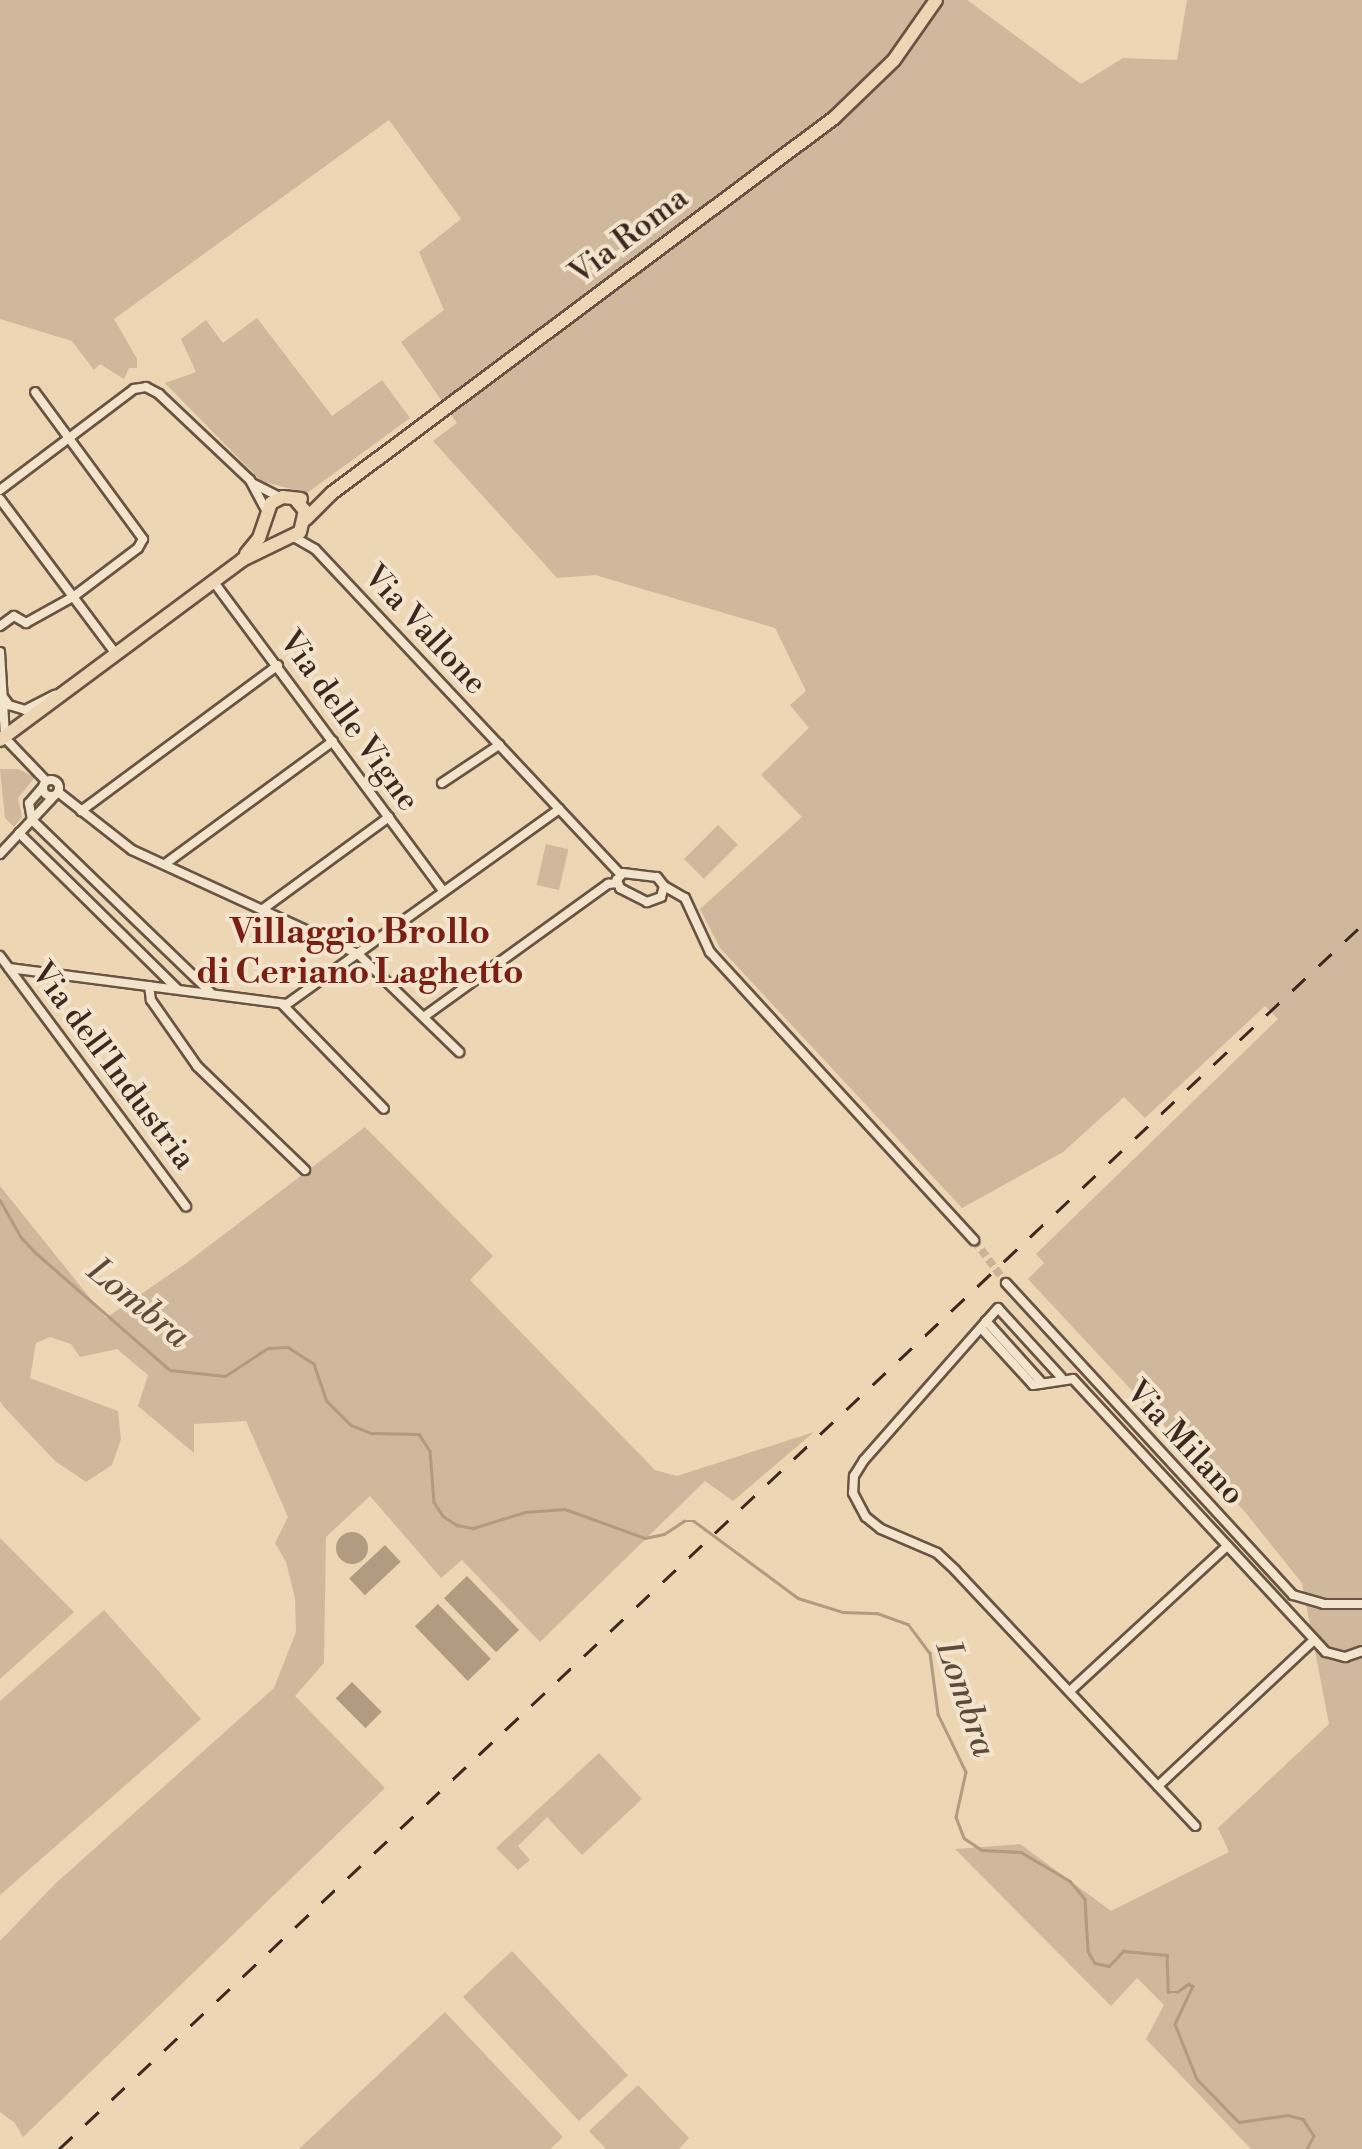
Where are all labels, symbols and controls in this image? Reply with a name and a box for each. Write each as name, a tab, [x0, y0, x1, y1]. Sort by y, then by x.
street label: Via Roma	[562, 179, 696, 293]
street label: Via Vallone	[355, 557, 495, 703]
street label: Via delle Vigne	[271, 623, 427, 819]
district label: Villaggio Brollo di Ceriano Laghetto	[196, 912, 524, 994]
street label: Via dell'Industria	[23, 955, 203, 1177]
water label: Lombra	[79, 1250, 197, 1358]
street label: Via Milano	[1118, 1373, 1252, 1513]
water label: Lombra	[926, 1636, 1004, 1762]

